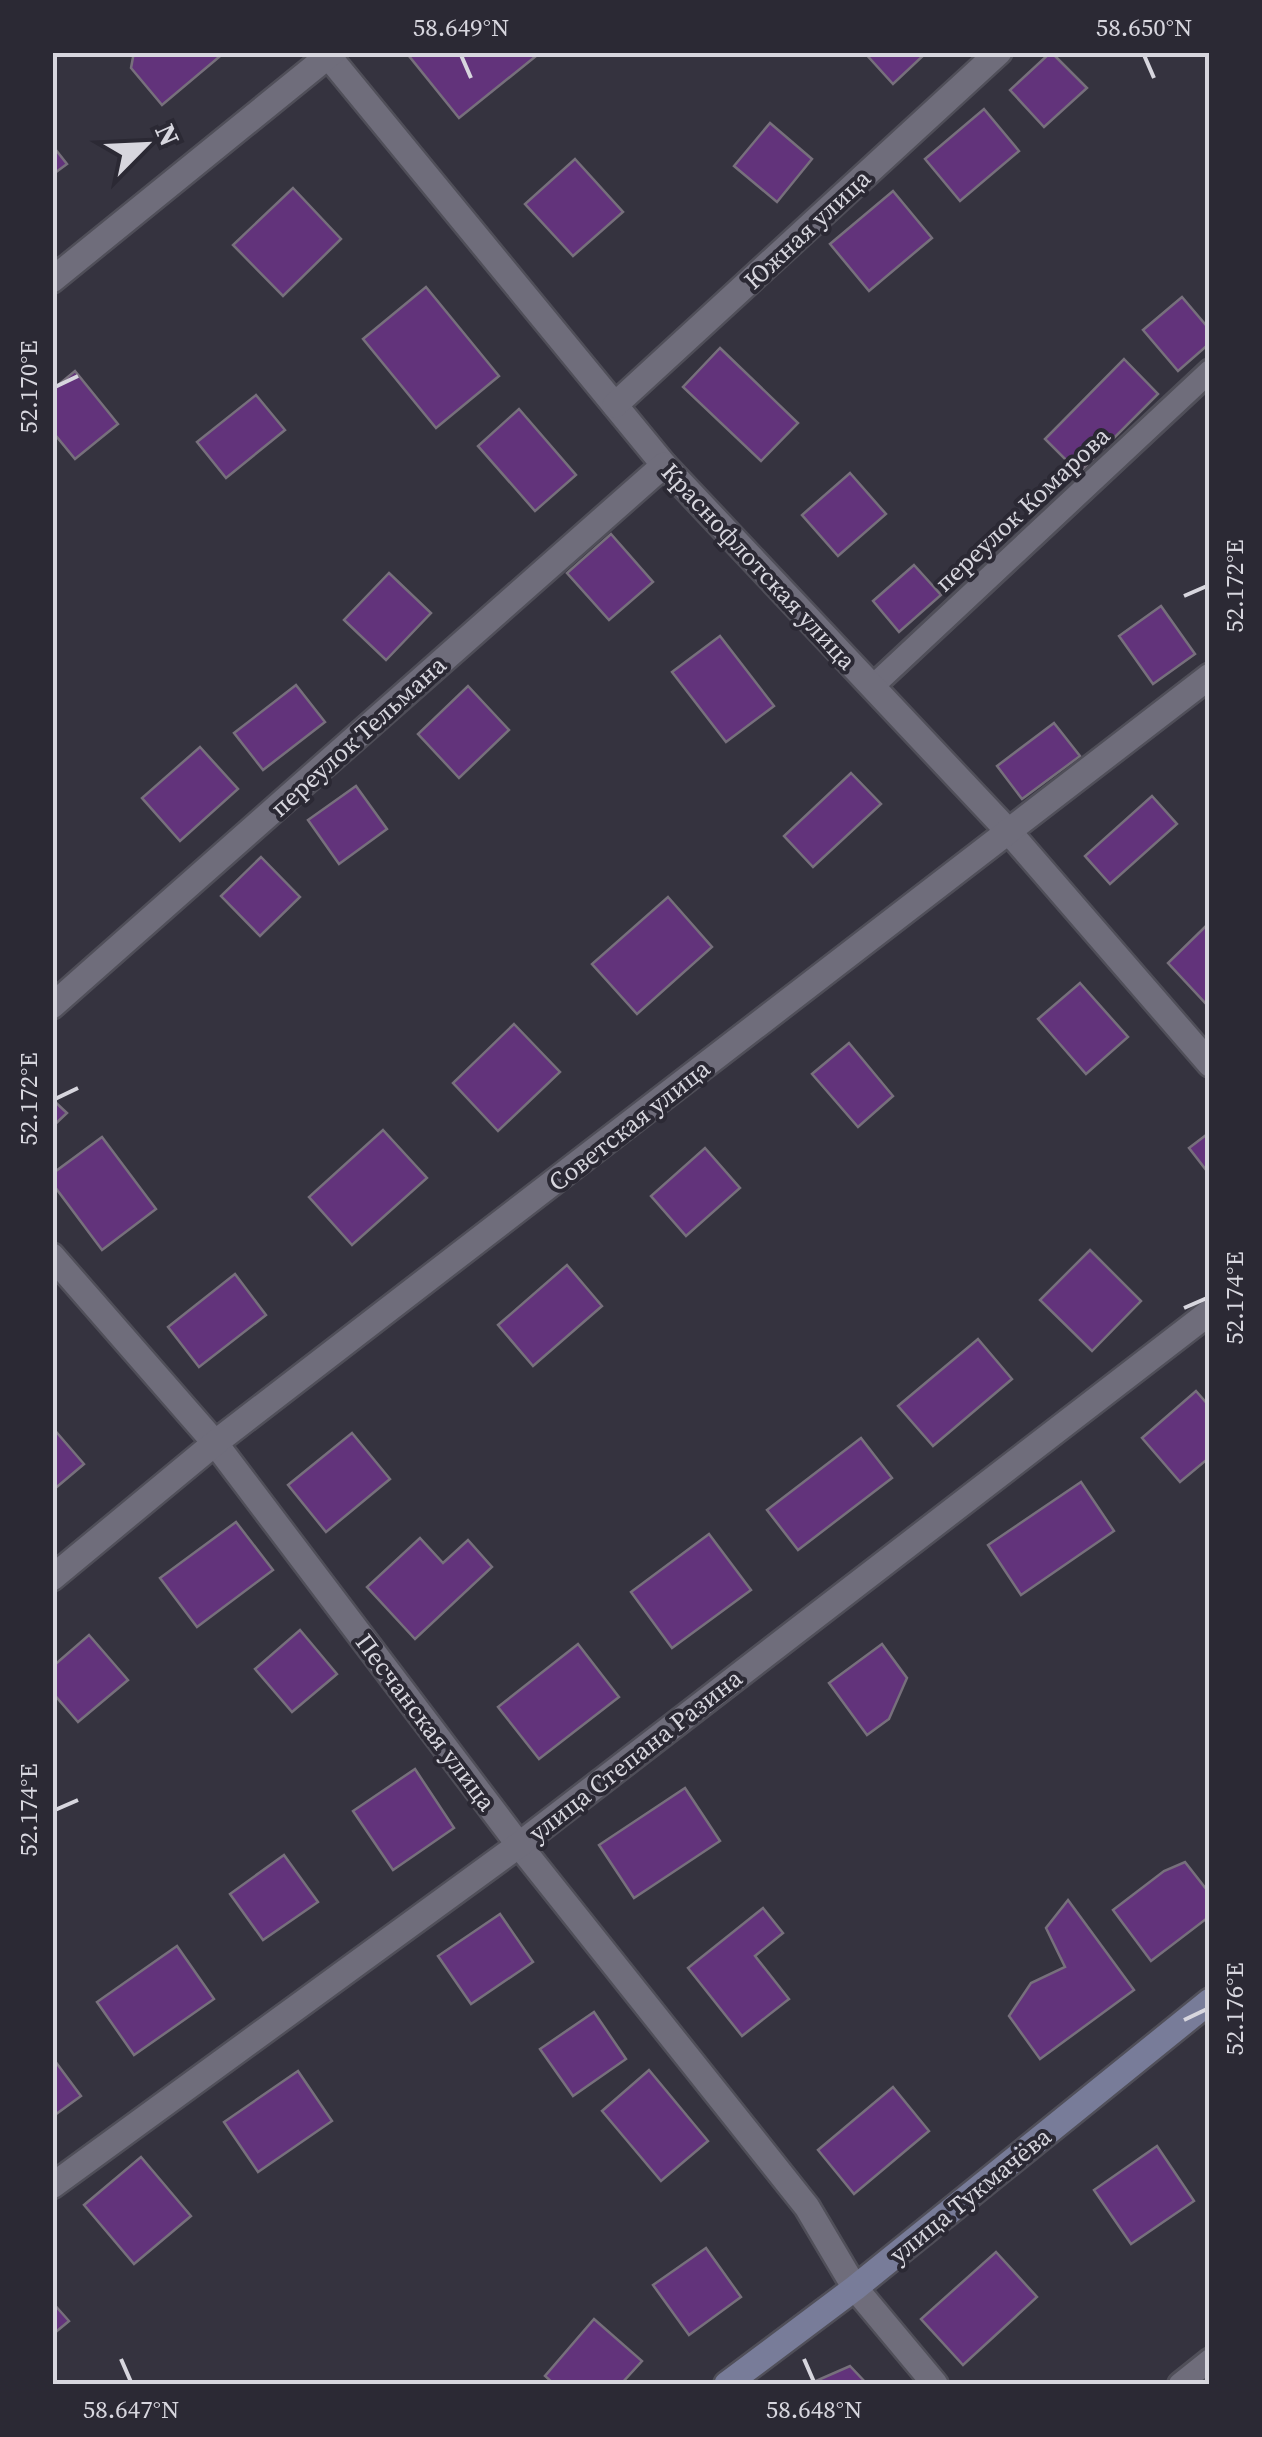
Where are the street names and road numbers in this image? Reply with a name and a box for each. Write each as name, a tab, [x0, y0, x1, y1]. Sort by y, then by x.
street label: Южная улица	[736, 161, 878, 297]
street label: переулок Комарова	[927, 419, 1117, 599]
street label: Краснофлотская улица	[654, 455, 864, 677]
street label: переулок Тельмана	[263, 648, 454, 824]
street label: Советская улица	[541, 1051, 717, 1199]
street label: Песчанская улица	[348, 1626, 504, 1818]
street label: улица Степана Разина	[521, 1661, 749, 1849]
street label: улица Тукмачёва	[882, 2119, 1058, 2271]

